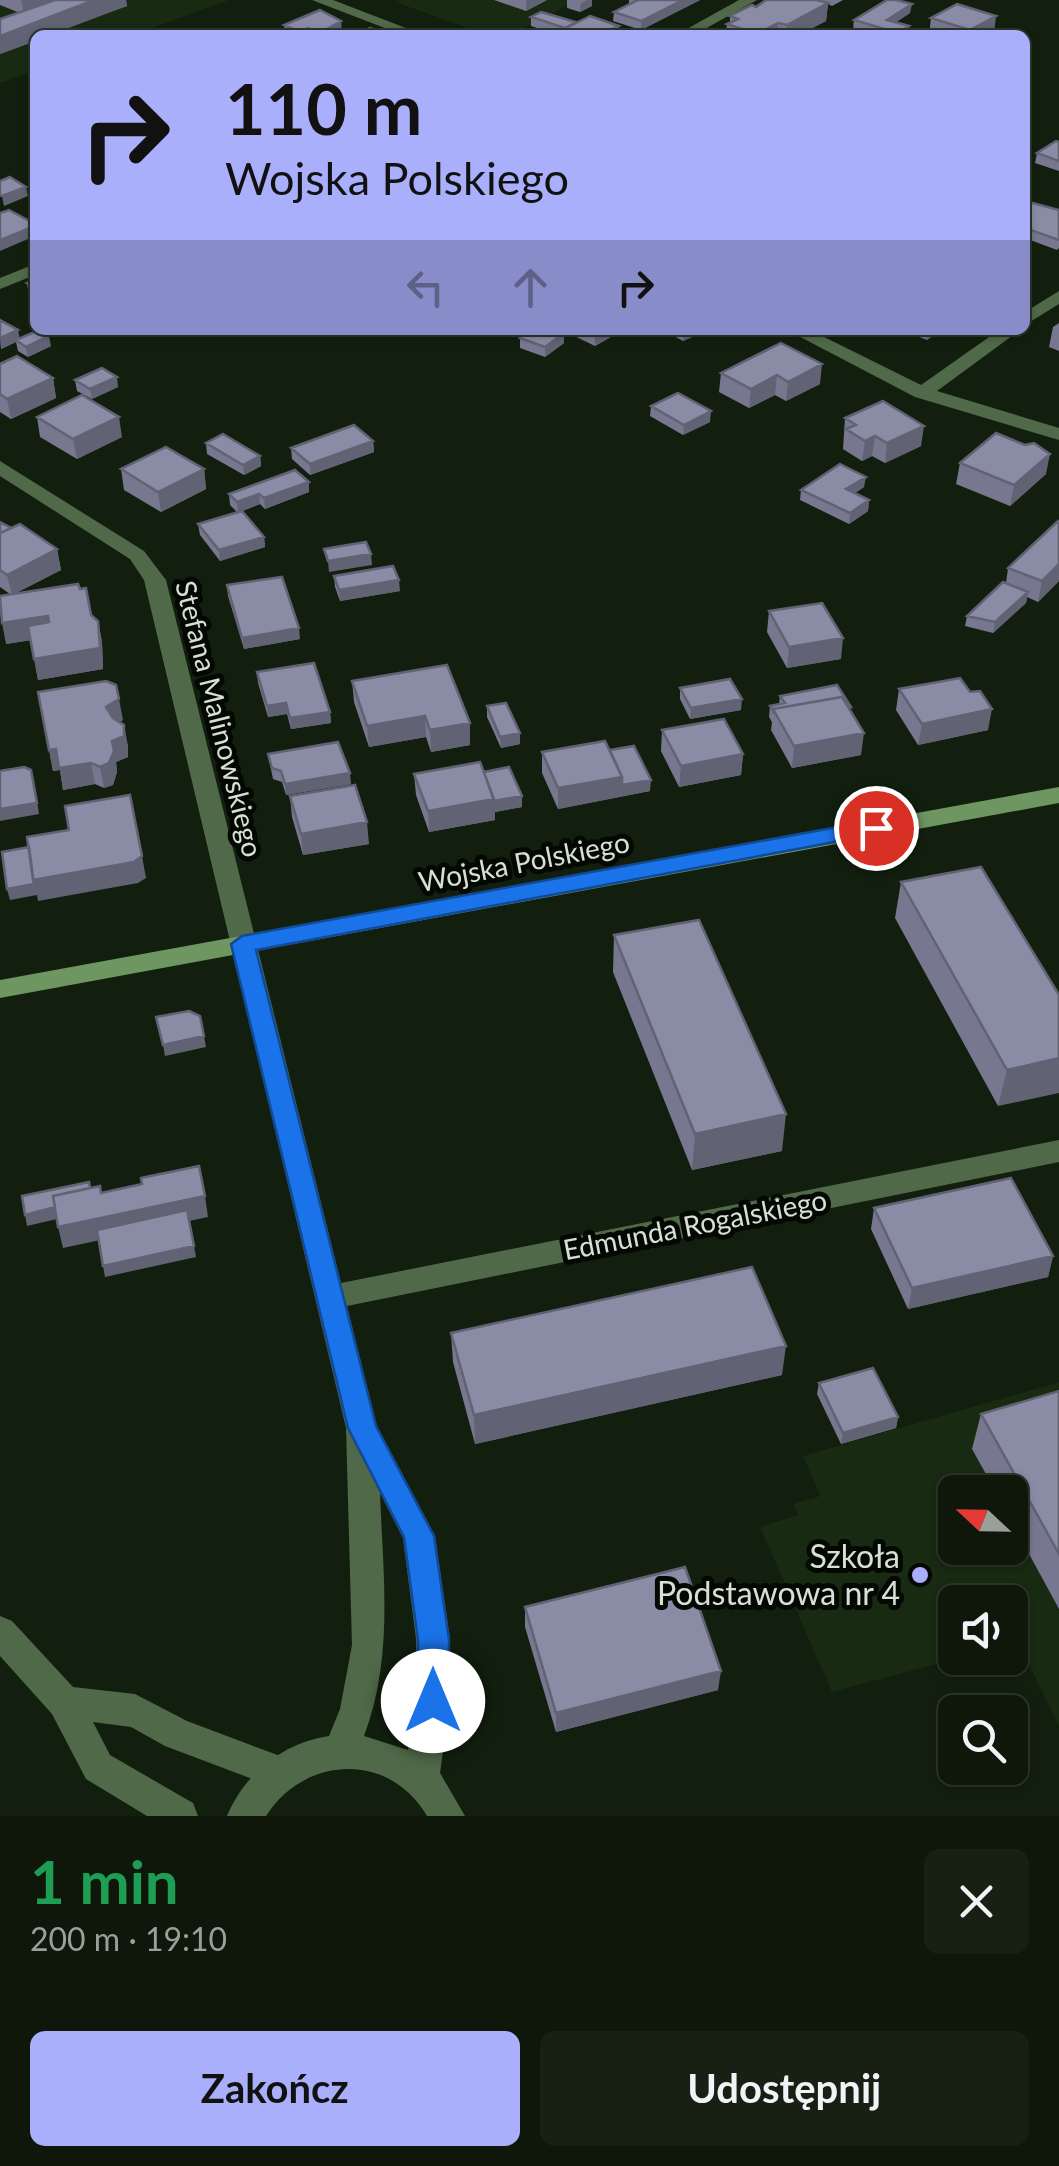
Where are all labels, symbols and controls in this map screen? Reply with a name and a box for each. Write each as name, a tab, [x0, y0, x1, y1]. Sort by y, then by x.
text: 110 m	[225, 66, 422, 150]
icon: right	[60, 70, 190, 200]
text: Wojska Polskiego	[225, 151, 569, 205]
icon: left	[398, 260, 453, 315]
icon: ahead	[503, 260, 558, 315]
icon: right	[608, 260, 663, 315]
street label: Stefana Malinowskiego	[169, 577, 271, 860]
pin	[834, 786, 919, 871]
icon: arrive	[849, 801, 904, 856]
street label: Wojska Polskiego	[416, 824, 632, 898]
street label: Edmunda Rogalskiego	[560, 1182, 830, 1266]
north arrow	[938, 1475, 1028, 1565]
map controls	[938, 1475, 1028, 1785]
place label: Szkoła Podstawowa nr 4	[657, 1536, 900, 1612]
marker: Szkoła Podstawowa nr 4	[909, 1564, 931, 1586]
button: sound	[938, 1585, 1028, 1675]
position arrow	[381, 1649, 485, 1753]
button: search	[938, 1695, 1028, 1785]
text: 1 min	[30, 1845, 179, 1917]
button: close	[924, 1849, 1029, 1954]
text: 200 m · 19:10	[30, 1919, 227, 1958]
button: Zakończ	[30, 2031, 520, 2146]
button: Udostępnij	[540, 2031, 1029, 2146]

